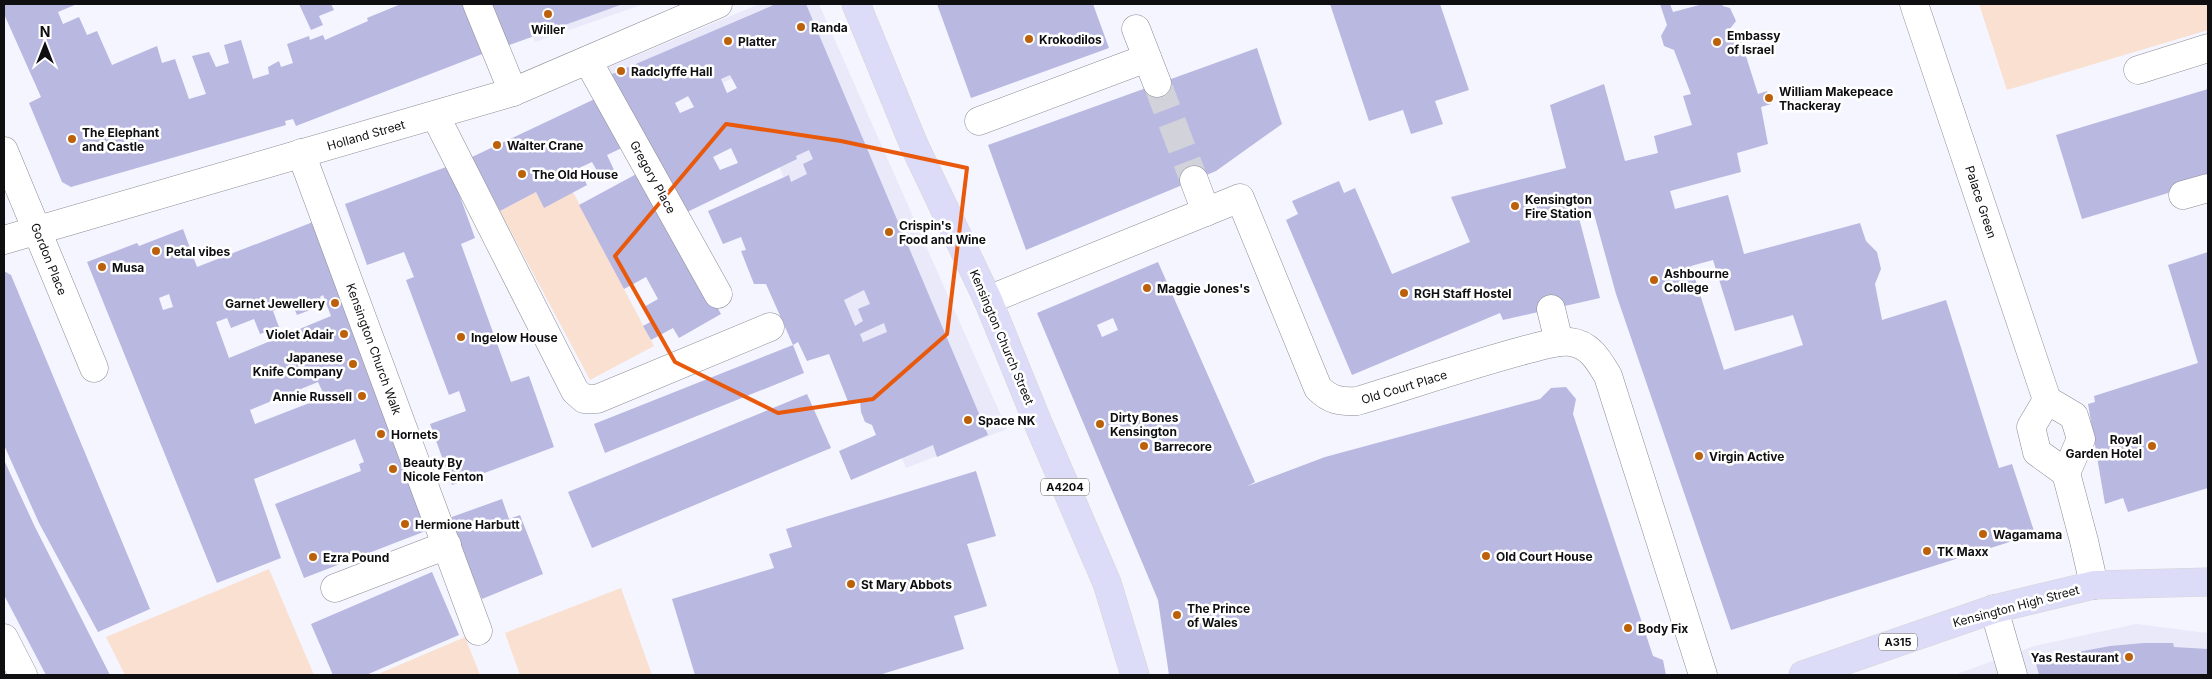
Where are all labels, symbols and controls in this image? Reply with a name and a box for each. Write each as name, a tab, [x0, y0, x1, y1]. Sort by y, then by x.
marker: Willer	[542, 8, 554, 20]
north arrow	[20, 20, 70, 70]
place label: Randa	[811, 20, 848, 35]
marker: Randa	[795, 21, 807, 33]
place label: Willer	[531, 22, 565, 37]
text: N	[40, 23, 50, 40]
place label: Embassy of Israel	[1727, 28, 1781, 57]
place label: Krokodilos	[1039, 32, 1102, 47]
marker: Krokodilos	[1023, 33, 1035, 45]
place label: Platter	[738, 34, 776, 49]
marker: Platter	[722, 35, 734, 47]
marker: Embassy of Israel	[1711, 36, 1723, 48]
place label: Radclyffe Hall	[631, 64, 712, 79]
marker: Radclyffe Hall	[615, 65, 627, 77]
place label: William Makepeace Thackeray	[1779, 84, 1893, 113]
marker: William Makepeace Thackeray	[1763, 92, 1775, 104]
street label: Holland Street	[325, 117, 407, 153]
place label: The Elephant and Castle	[82, 125, 160, 154]
marker: The Elephant and Castle	[66, 133, 78, 145]
place label: Walter Crane	[507, 138, 584, 153]
street label: Gregory Place	[627, 138, 679, 216]
marker: Walter Crane	[491, 139, 503, 151]
street label: Palace Green	[1962, 164, 2000, 240]
place label: The Old House	[532, 167, 618, 182]
marker: The Old House	[516, 168, 528, 180]
place label: Kensington Fire Station	[1525, 192, 1592, 221]
marker: Kensington Fire Station	[1509, 200, 1521, 212]
place label: Crispin's Food and Wine	[899, 218, 986, 247]
street label: Gordon Place	[28, 221, 70, 297]
marker: Crispin's Food and Wine	[883, 226, 895, 238]
place label: Petal vibes	[166, 244, 230, 259]
marker: Petal vibes	[150, 245, 162, 257]
place label: Musa	[112, 260, 144, 275]
marker: Musa	[96, 261, 108, 273]
place label: Ashbourne College	[1664, 266, 1729, 295]
street label: Kensington Church Street	[967, 267, 1037, 407]
marker: Ashbourne College	[1648, 274, 1660, 286]
street label: Kensington Church Walk	[343, 281, 405, 417]
place label: Maggie Jones's	[1157, 281, 1250, 296]
marker: Maggie Jones's	[1141, 282, 1153, 294]
place label: RGH Staff Hostel	[1414, 286, 1512, 301]
marker: RGH Staff Hostel	[1398, 287, 1410, 299]
place label: Garnet Jewellery	[225, 296, 326, 311]
marker: Garnet Jewellery	[329, 297, 341, 309]
place label: Violet Adair	[265, 327, 334, 342]
marker: Violet Adair	[338, 328, 350, 340]
place label: Ingelow House	[471, 330, 558, 345]
marker: Ingelow House	[455, 331, 467, 343]
place label: Japanese Knife Company	[253, 350, 344, 379]
marker: Japanese Knife Company	[347, 358, 359, 370]
street label: Old Court Place	[1359, 367, 1449, 407]
place label: Annie Russell	[272, 389, 352, 404]
marker: Annie Russell	[356, 390, 368, 402]
place label: Dirty Bones Kensington	[1110, 410, 1179, 439]
place label: Space NK	[978, 413, 1036, 428]
marker: Space NK	[962, 414, 974, 426]
marker: Dirty Bones Kensington	[1094, 418, 1106, 430]
place label: Hornets	[391, 427, 438, 442]
marker: Hornets	[375, 428, 387, 440]
place label: Royal Garden Hotel	[2065, 432, 2142, 461]
place label: Barrecore	[1154, 439, 1212, 454]
marker: Barrecore	[1138, 440, 1150, 452]
marker: Royal Garden Hotel	[2146, 440, 2158, 452]
place label: Virgin Active	[1709, 449, 1784, 464]
marker: Virgin Active	[1693, 450, 1705, 462]
place label: Beauty By Nicole Fenton	[403, 455, 483, 484]
marker: Beauty By Nicole Fenton	[387, 463, 399, 475]
road number: A4204	[1041, 478, 1089, 496]
place label: Hermione Harbutt	[415, 517, 520, 532]
marker: Hermione Harbutt	[399, 518, 411, 530]
place label: Wagamama	[1993, 527, 2062, 542]
marker: Wagamama	[1977, 528, 1989, 540]
place label: TK Maxx	[1937, 544, 1989, 559]
marker: TK Maxx	[1921, 545, 1933, 557]
place label: Old Court House	[1496, 549, 1593, 564]
place label: Ezra Pound	[323, 550, 389, 565]
marker: Old Court House	[1480, 550, 1492, 562]
marker: Ezra Pound	[307, 551, 319, 563]
place label: St Mary Abbots	[861, 577, 952, 592]
marker: St Mary Abbots	[845, 578, 857, 590]
street label: Kensington High Street	[1951, 582, 2081, 630]
place label: The Prince of Wales	[1187, 601, 1250, 630]
marker: The Prince of Wales	[1171, 609, 1183, 621]
place label: Body Fix	[1638, 621, 1688, 636]
marker: Body Fix	[1622, 622, 1634, 634]
road number: A315	[1879, 634, 1917, 650]
place label: Yas Restaurant	[2031, 650, 2120, 665]
marker: Yas Restaurant	[2123, 651, 2135, 663]

